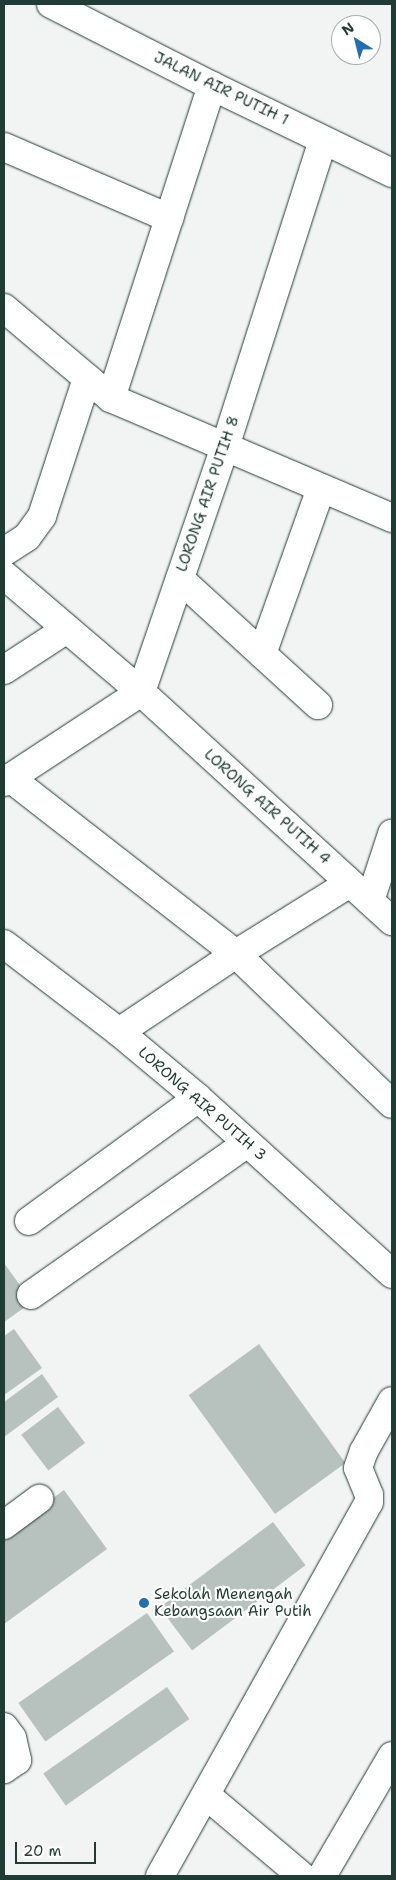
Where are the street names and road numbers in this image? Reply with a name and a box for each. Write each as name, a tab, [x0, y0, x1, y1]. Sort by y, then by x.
street label: JALAN AIR PUTIH 1	[151, 49, 291, 129]
street label: LORONG AIR PUTIH 8	[173, 414, 243, 574]
street label: LORONG AIR PUTIH 4	[200, 746, 334, 868]
street label: LORONG AIR PUTIH 3	[134, 1043, 270, 1165]

